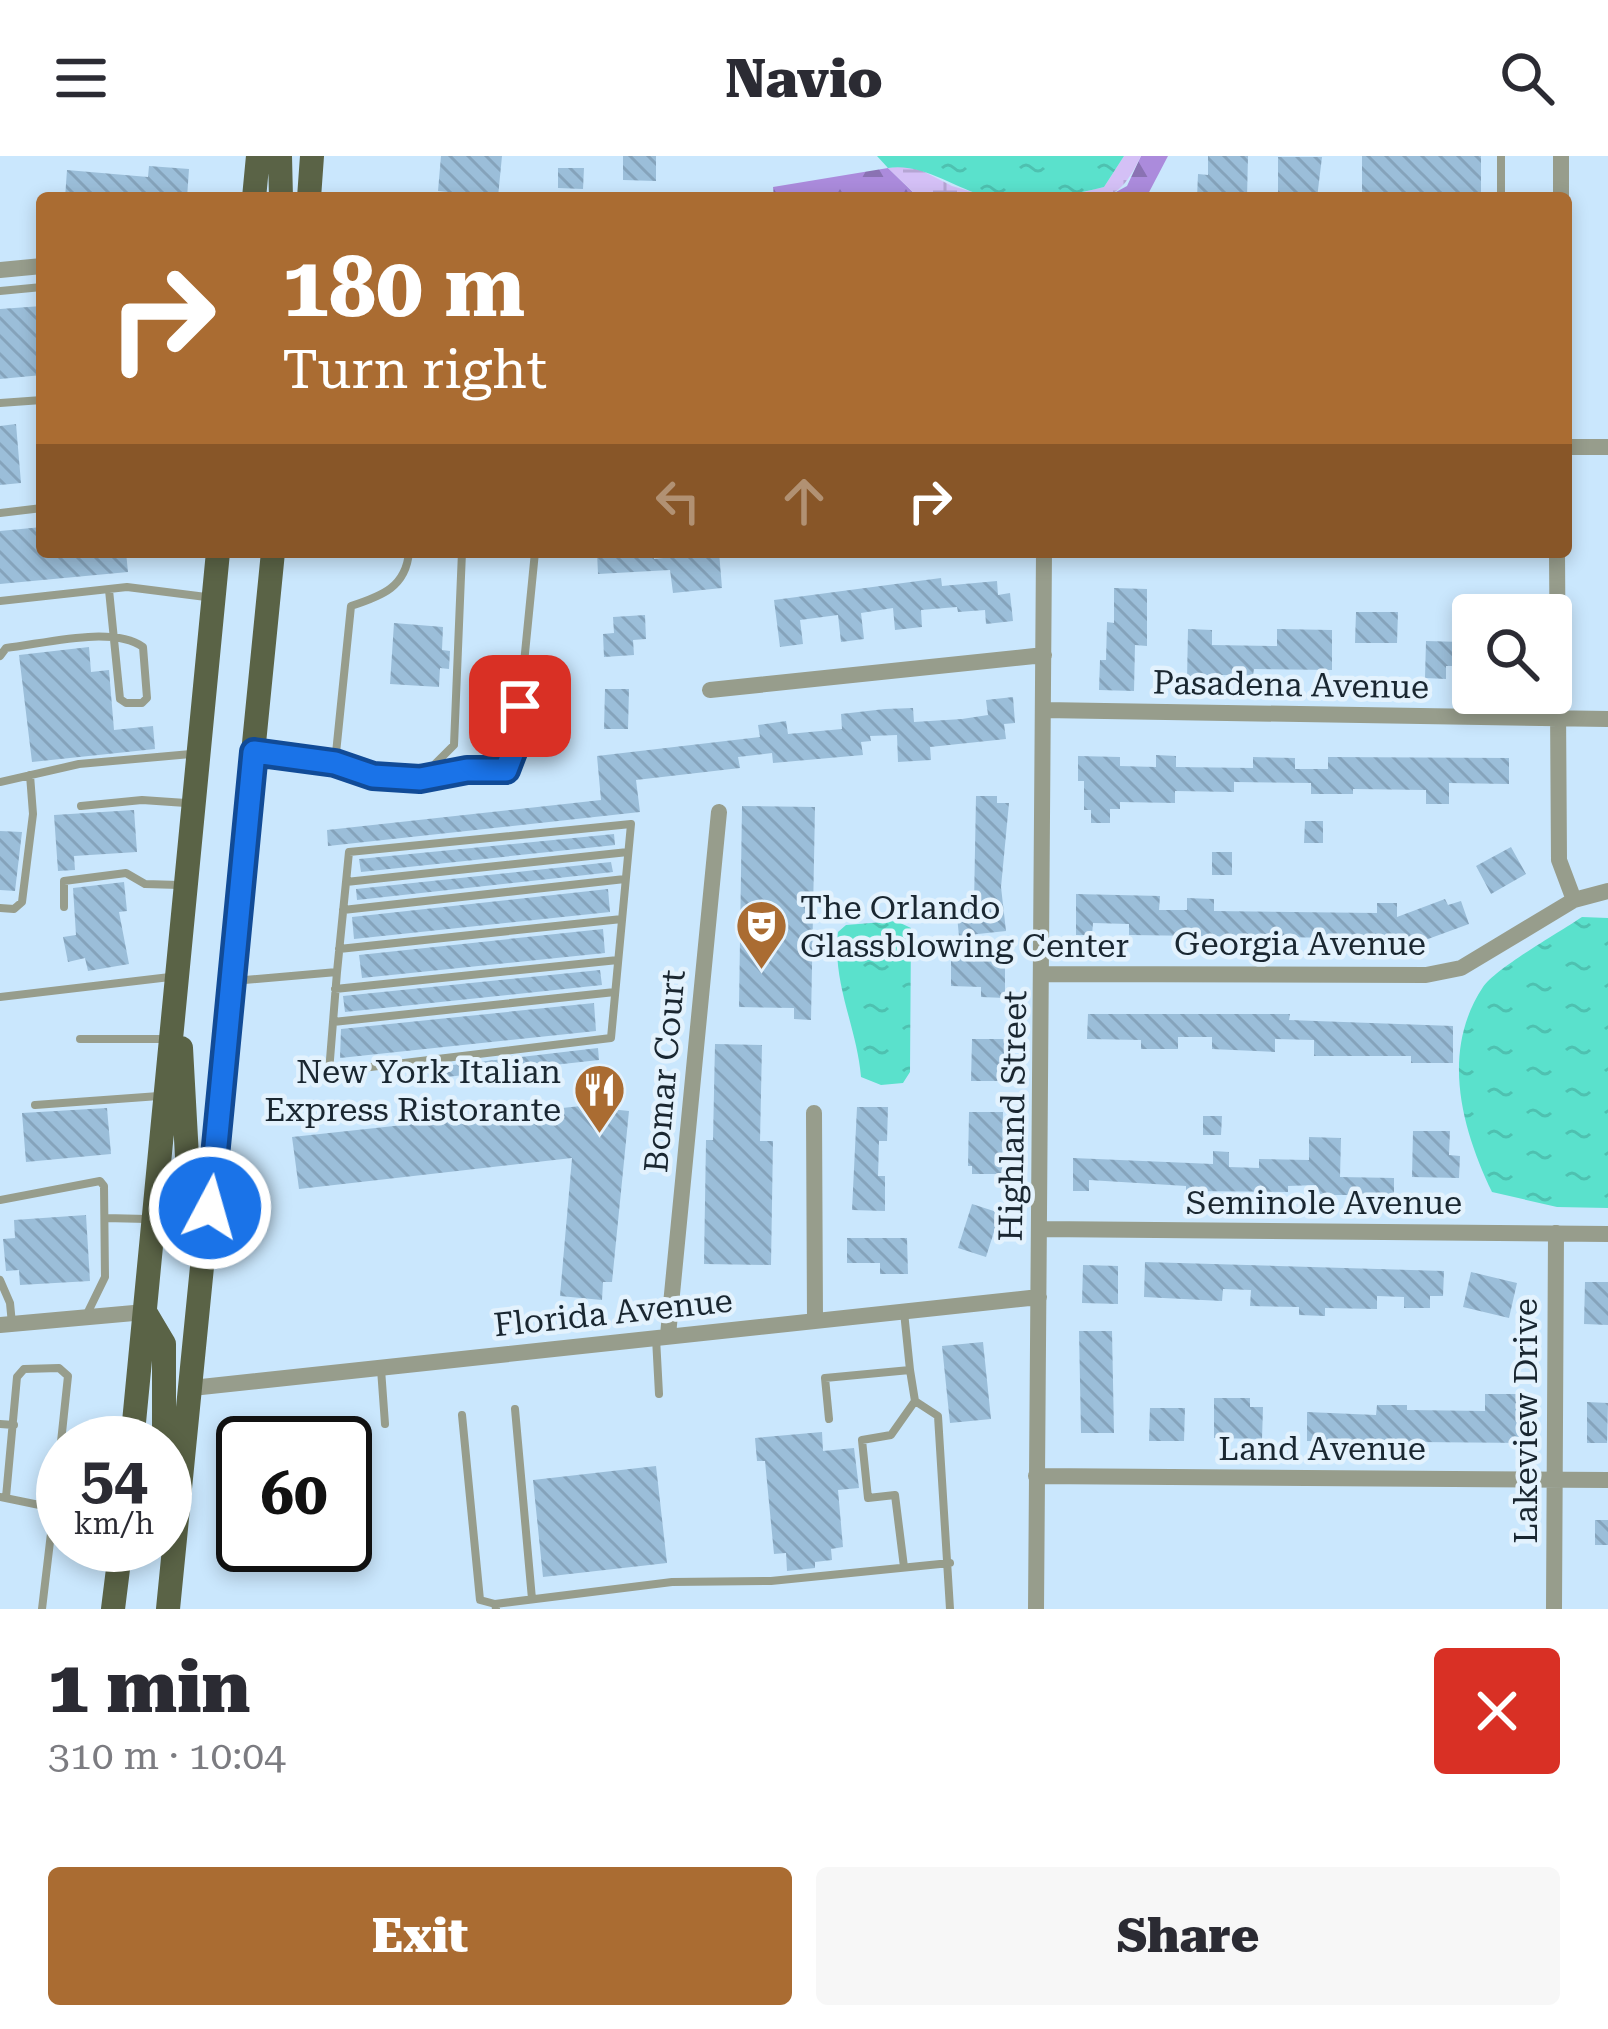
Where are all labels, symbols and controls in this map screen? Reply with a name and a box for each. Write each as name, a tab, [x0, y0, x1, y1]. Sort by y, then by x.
icon: menu	[48, 45, 114, 111]
icon: search	[1494, 45, 1560, 111]
text: Navio	[725, 47, 883, 110]
text: 180 m	[282, 238, 525, 336]
icon: right	[84, 240, 240, 396]
text: Turn right	[282, 338, 547, 401]
icon: left	[645, 468, 711, 534]
icon: ahead	[771, 468, 837, 534]
icon: right	[897, 468, 963, 534]
map controls	[1452, 594, 1572, 714]
button: search	[1452, 594, 1572, 714]
pin	[469, 655, 571, 757]
street label: Pasadena Avenue	[1152, 663, 1429, 706]
icon: arrive	[487, 673, 553, 739]
place label: The Orlando Glassblowing Center	[800, 888, 1129, 965]
theatre icon: The Orlando Glassblowing Center	[733, 898, 789, 972]
street label: Georgia Avenue	[1174, 924, 1426, 963]
street label: Bomar Court	[636, 968, 693, 1174]
street label: Highland Street	[991, 990, 1034, 1242]
place label: New York Italian Express Ristorante	[264, 1052, 561, 1129]
restaurant icon: New York Italian Express Ristorante	[572, 1062, 628, 1136]
position arrow	[147, 1145, 273, 1271]
street label: Seminole Avenue	[1186, 1183, 1462, 1222]
street label: Florida Avenue	[492, 1281, 734, 1344]
street label: Lakeview Drive	[1506, 1298, 1545, 1544]
speed limit sign: 60	[216, 1416, 372, 1572]
street label: Land Avenue	[1218, 1429, 1426, 1468]
text: 54	[80, 1443, 148, 1514]
text: km/h	[74, 1506, 154, 1541]
text: 1 min	[48, 1645, 250, 1730]
button: close	[1434, 1648, 1560, 1774]
text: 310 m · 10:04	[48, 1733, 286, 1779]
button: Exit	[48, 1867, 792, 2005]
button: Share	[816, 1867, 1560, 2005]

